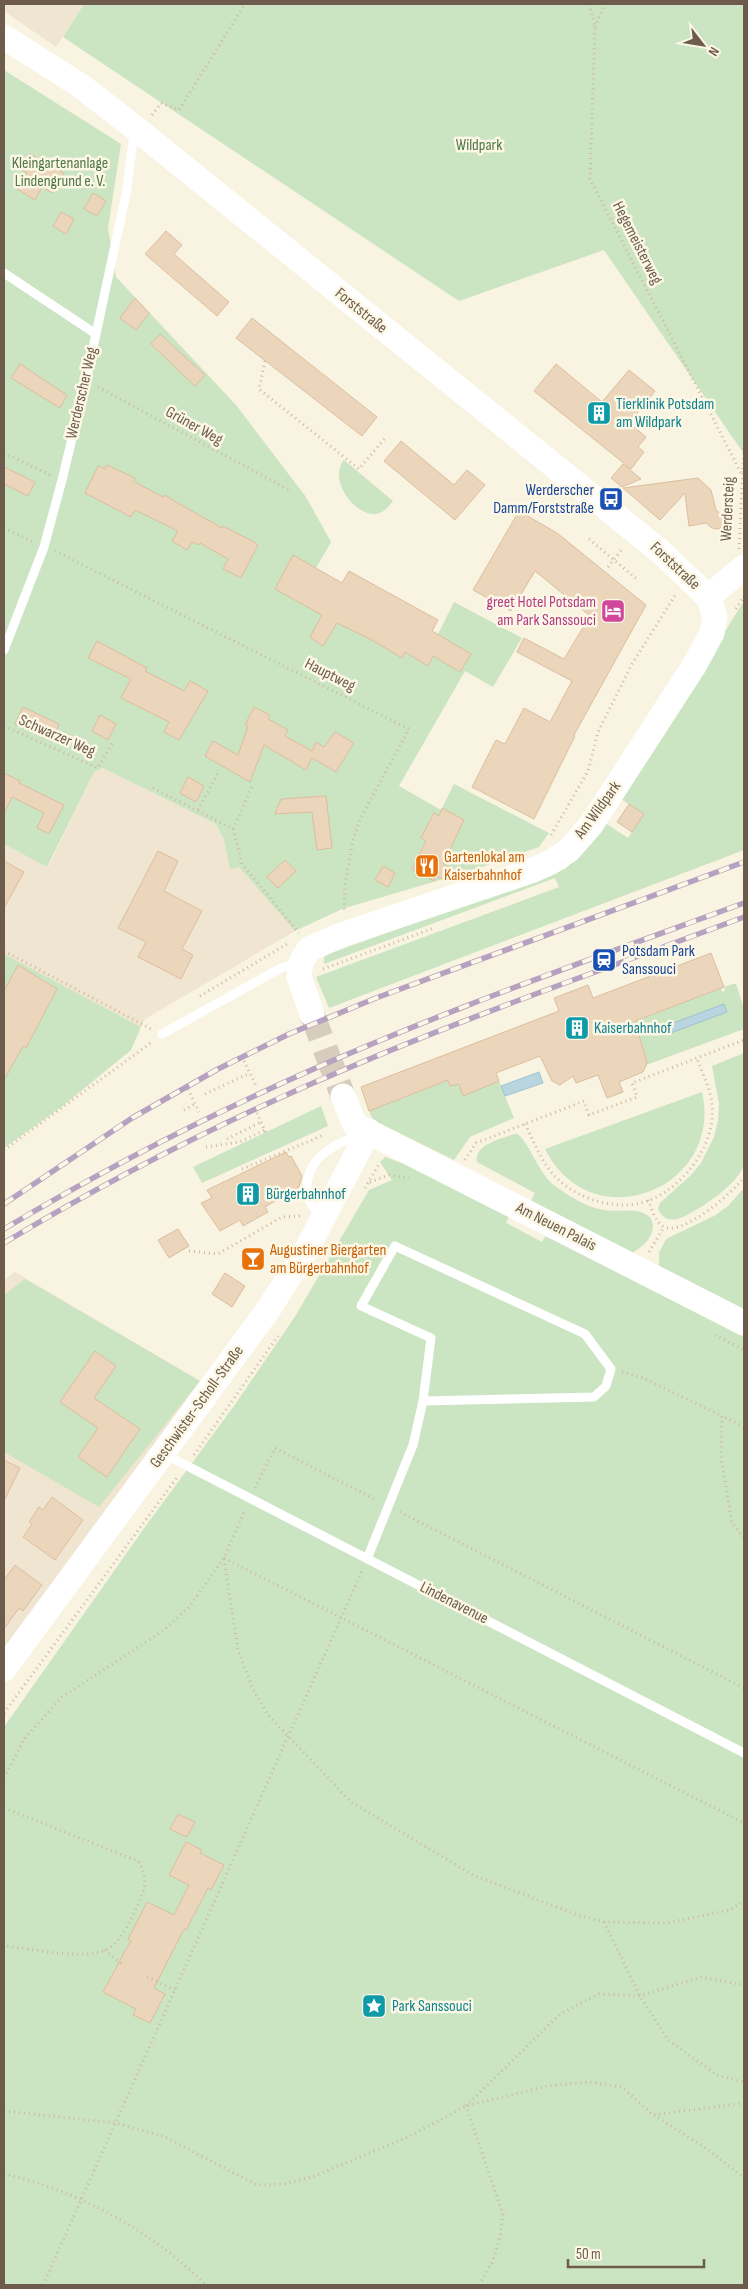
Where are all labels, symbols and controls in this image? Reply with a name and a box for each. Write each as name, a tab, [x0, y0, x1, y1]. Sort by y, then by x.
north arrow	[678, 20, 728, 70]
text: N	[705, 44, 723, 59]
park label: Wildpark	[456, 136, 502, 155]
park label: Kleingartenanlage Lindengrund e. V.	[12, 154, 108, 191]
street label: Hegemeisterweg	[608, 198, 666, 288]
street label: Forststraße	[331, 284, 391, 338]
street label: Werderscher Weg	[62, 345, 102, 441]
place label: Tierklinik Potsdam am Wildpark	[616, 395, 714, 432]
building icon: Tierklinik Potsdam am Wildpark	[586, 400, 612, 426]
street label: Grüner Weg	[162, 402, 226, 450]
street label: Werdersteig	[717, 476, 739, 542]
place label: Werderscher Damm/Forststraße	[493, 481, 594, 518]
bus stop icon: Werderscher Damm/Forststraße	[598, 486, 624, 512]
street label: Forststraße	[646, 538, 704, 594]
place label: greet Hotel Potsdam am Park Sanssouci	[487, 593, 596, 630]
hotel icon: greet Hotel Potsdam am Park Sanssouci	[600, 598, 626, 624]
street label: Hauptweg	[302, 654, 358, 696]
street label: Schwarzer Weg	[16, 711, 98, 761]
street label: Am Wildpark	[570, 778, 625, 843]
place label: Gartenlokal am Kaiserbahnhof	[444, 848, 525, 885]
restaurant icon: Gartenlokal am Kaiserbahnhof	[414, 853, 440, 879]
place label: Potsdam Park Sanssouci	[622, 942, 695, 979]
station icon: Potsdam Park Sanssouci	[591, 947, 617, 973]
building icon: Kaiserbahnhof	[564, 1015, 590, 1041]
place label: Kaiserbahnhof	[594, 1019, 672, 1038]
building icon: Bürgerbahnhof	[235, 1181, 261, 1207]
place label: Bürgerbahnhof	[266, 1185, 346, 1204]
street label: Am Neuen Palais	[512, 1198, 600, 1255]
place label: Augustiner Biergarten am Bürgerbahnhof	[269, 1241, 386, 1278]
bar icon: Augustiner Biergarten am Bürgerbahnhof	[240, 1246, 266, 1272]
street label: Geschwister-Scholl-Straße	[146, 1342, 248, 1472]
street label: Lindenavenue	[417, 1578, 491, 1628]
place icon: Park Sanssouci	[361, 1993, 387, 2019]
place label: Park Sanssouci	[392, 1997, 472, 2016]
scale bar	[568, 2236, 704, 2268]
text: 50 m	[576, 2245, 601, 2264]

